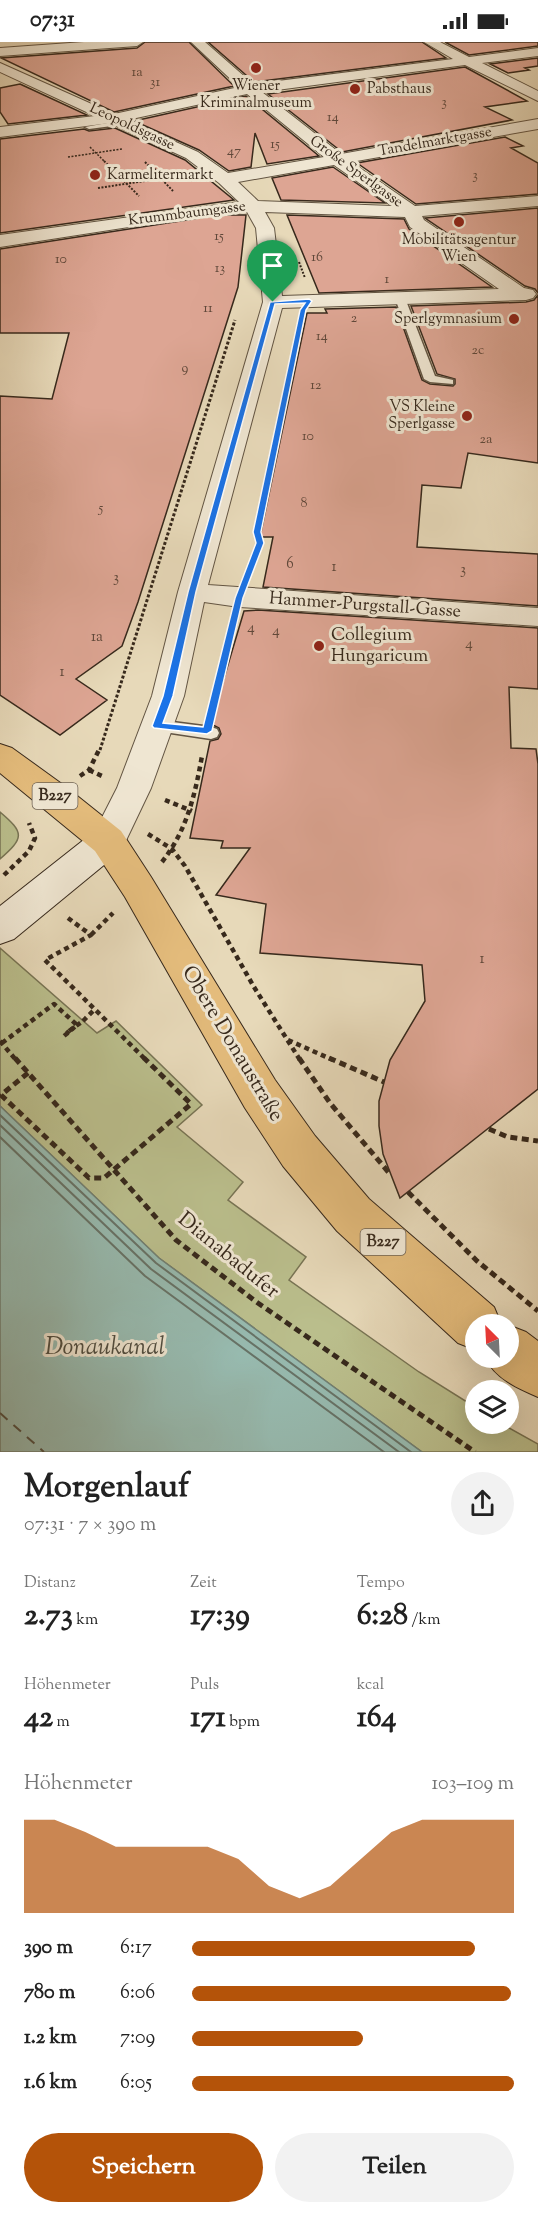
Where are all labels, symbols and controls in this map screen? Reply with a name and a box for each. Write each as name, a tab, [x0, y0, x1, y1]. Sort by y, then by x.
text: 07:31	[30, 5, 75, 37]
marker: Wiener Kriminalmuseum	[249, 61, 263, 75]
house number: 1a	[131, 63, 143, 83]
house number: 31	[150, 73, 160, 93]
place label: Wiener Kriminalmuseum	[200, 76, 313, 114]
place label: Pabsthaus	[367, 79, 431, 100]
marker: Pabsthaus	[348, 82, 362, 96]
house number: 3	[441, 93, 447, 113]
street label: Leopoldsgasse	[86, 98, 178, 156]
house number: 14	[327, 108, 339, 128]
street label: Tandelmarktgasse	[376, 122, 494, 162]
street label: Große Sperlgasse	[305, 131, 407, 213]
house number: 15	[270, 135, 280, 155]
house number: 47	[227, 142, 241, 162]
place label: Karmelitermarkt	[107, 165, 213, 186]
house number: 3	[472, 166, 478, 186]
marker: Karmelitermarkt	[88, 168, 102, 182]
street label: Krummbaumgasse	[127, 196, 247, 232]
marker: Mobilitätsagentur Wien	[452, 215, 466, 229]
house number: 15	[214, 227, 224, 247]
place label: Mobilitätsagentur Wien	[402, 230, 517, 268]
pin	[247, 240, 298, 302]
house number: 16	[311, 248, 323, 268]
icon: arrive	[256, 249, 289, 282]
house number: 10	[55, 250, 67, 270]
house number: 13	[215, 259, 226, 279]
house number: 1	[385, 270, 390, 290]
house number: 11	[203, 299, 213, 319]
house number: 2	[351, 309, 358, 329]
place label: Sperlgymnasium	[394, 309, 503, 330]
marker: Sperlgymnasium	[507, 312, 521, 326]
house number: 14	[316, 327, 328, 347]
house number: 2c	[472, 341, 484, 361]
house number: 9	[182, 359, 189, 379]
house number: 12	[310, 376, 322, 396]
place label: VS Kleine Sperlgasse	[388, 397, 455, 435]
marker: VS Kleine Sperlgasse	[460, 409, 474, 423]
house number: 10	[302, 427, 314, 447]
house number: 2a	[479, 430, 493, 450]
house number: 8	[301, 494, 308, 514]
house number: 5	[98, 499, 104, 519]
house number: 6	[286, 554, 294, 575]
house number: 1	[331, 557, 337, 578]
house number: 3	[460, 560, 466, 581]
house number: 3	[113, 568, 119, 589]
street label: Hammer-Purgstall-Gasse	[268, 586, 462, 626]
house number: 4	[247, 618, 255, 639]
house number: 4	[272, 621, 280, 642]
place label: Collegium Hungaricum	[331, 623, 428, 670]
house number: 1a	[91, 627, 103, 648]
house number: 4	[465, 634, 473, 655]
marker: Collegium Hungaricum	[312, 639, 326, 653]
house number: 1	[59, 662, 65, 683]
road number: B227	[32, 783, 78, 809]
house number: 1	[479, 949, 485, 970]
street label: Obere Donaustraße	[174, 960, 290, 1128]
street label: Dianabadufer	[171, 1206, 285, 1307]
road number: B227	[360, 1229, 406, 1255]
north arrow	[465, 1314, 519, 1368]
map controls	[465, 1314, 519, 1434]
water label: Donaukanal	[45, 1331, 165, 1365]
button: layers	[465, 1380, 519, 1434]
text: Morgenlauf	[24, 1464, 189, 1512]
button: share	[451, 1472, 514, 1535]
text: 07:31 · 7 × 390 m	[24, 1511, 156, 1540]
text: Distanz	[24, 1572, 76, 1595]
text: Zeit	[190, 1572, 217, 1595]
text: Tempo	[357, 1572, 405, 1595]
text: 2.73	[24, 1595, 73, 1638]
text: 17:39	[190, 1595, 250, 1638]
text: 6:28	[357, 1595, 408, 1638]
text: km	[73, 1609, 98, 1632]
text: /km	[408, 1609, 440, 1632]
text: Höhenmeter	[24, 1674, 111, 1697]
text: Puls	[190, 1674, 219, 1697]
text: kcal	[357, 1674, 384, 1697]
text: 42	[24, 1697, 53, 1740]
text: 171	[190, 1697, 226, 1740]
text: 164	[357, 1697, 396, 1740]
text: m	[53, 1711, 70, 1734]
text: bpm	[226, 1711, 260, 1734]
text: Höhenmeter	[24, 1770, 133, 1799]
text: 103–109 m	[431, 1770, 514, 1799]
text: 390 m	[24, 1934, 73, 1963]
text: 6:17	[120, 1934, 152, 1963]
text: 780 m	[24, 1979, 75, 2008]
text: 6:06	[120, 1979, 155, 2008]
text: 1.2 km	[24, 2024, 77, 2053]
text: 7:09	[120, 2024, 155, 2053]
text: 1.6 km	[24, 2069, 77, 2098]
text: 6:05	[120, 2069, 152, 2098]
button: Speichern	[24, 2133, 263, 2202]
button: Teilen	[275, 2133, 514, 2202]

